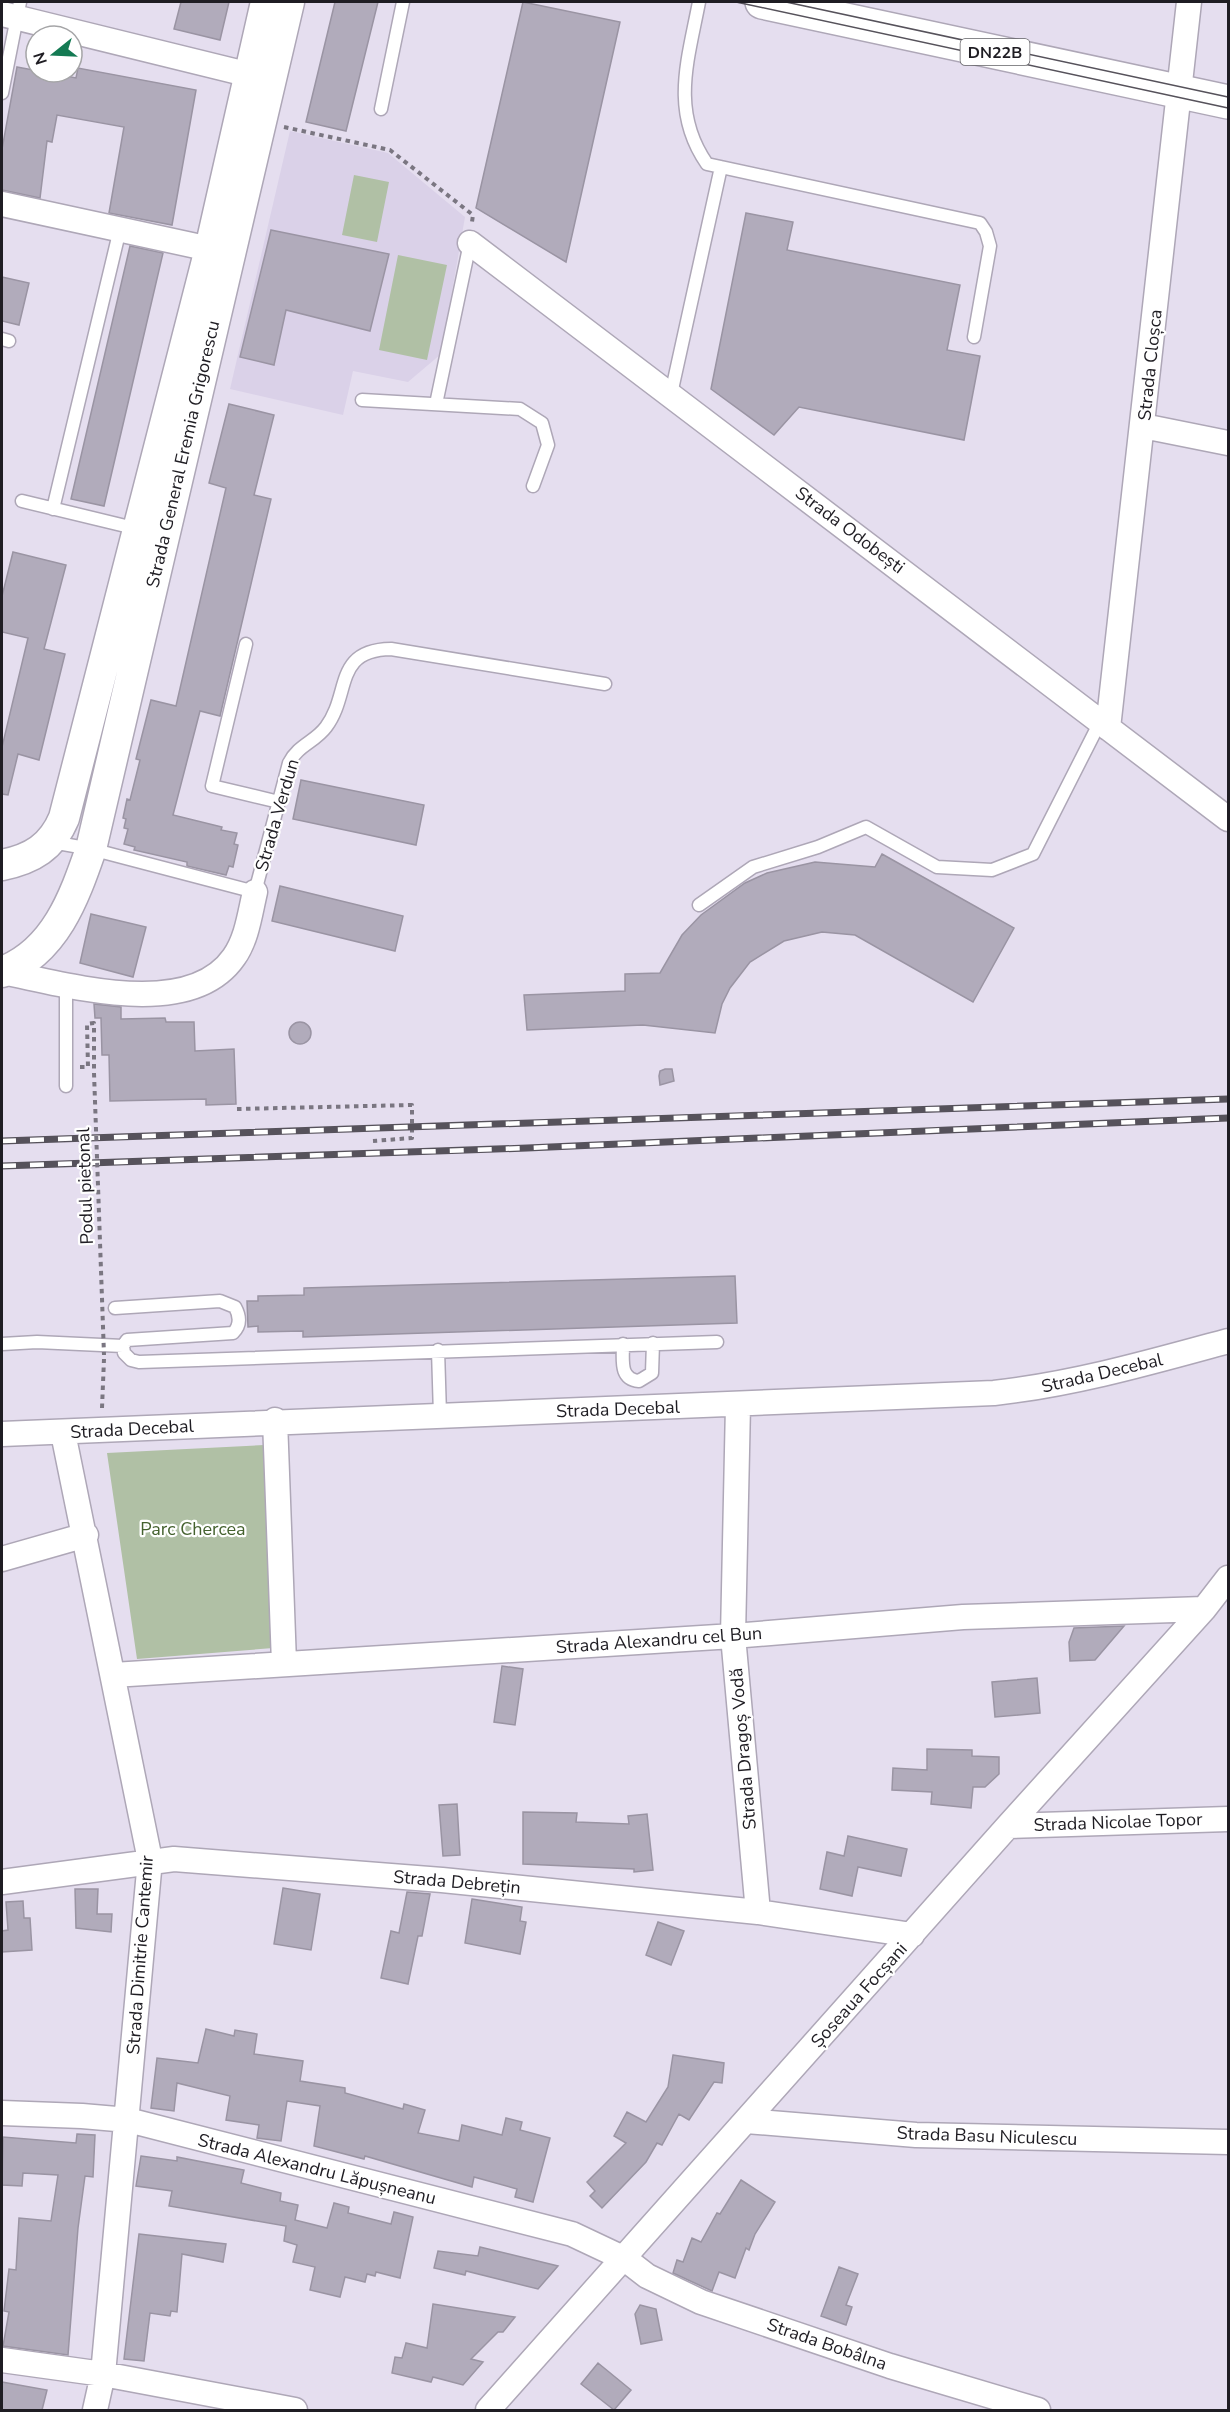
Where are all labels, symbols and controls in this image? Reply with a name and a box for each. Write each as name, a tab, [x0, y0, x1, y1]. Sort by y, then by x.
north arrow	[24, 24, 84, 84]
road number: DN22B	[960, 39, 1030, 65]
text: N	[28, 49, 53, 67]
street label: Strada Cloșca	[1132, 308, 1168, 422]
street label: Strada General Eremia Grigorescu	[141, 318, 225, 590]
street label: Strada Odobești	[790, 481, 910, 579]
street label: Strada Verdun	[249, 756, 305, 874]
street label: Podul pietonal	[71, 1126, 99, 1245]
street label: Strada Decebal	[1039, 1347, 1166, 1399]
street label: Strada Decebal	[556, 1395, 681, 1423]
street label: Strada Decebal	[69, 1414, 195, 1444]
park label: Parc Chercea	[140, 1517, 246, 1541]
street label: Strada Alexandru cel Bun	[555, 1621, 763, 1659]
street label: Strada Dragoș Vodă	[724, 1667, 762, 1831]
street label: Strada Nicolae Topor	[1033, 1807, 1203, 1837]
street label: Strada Dimitrie Cantemir	[121, 1854, 159, 2055]
street label: Strada Debrețin	[392, 1864, 522, 1900]
street label: Șoseaua Focșani	[805, 1937, 913, 2053]
street label: Strada Basu Niculescu	[896, 2121, 1078, 2151]
street label: Strada Alexandru Lăpușneanu	[195, 2128, 439, 2210]
street label: Strada Bobâlna	[764, 2312, 890, 2376]

